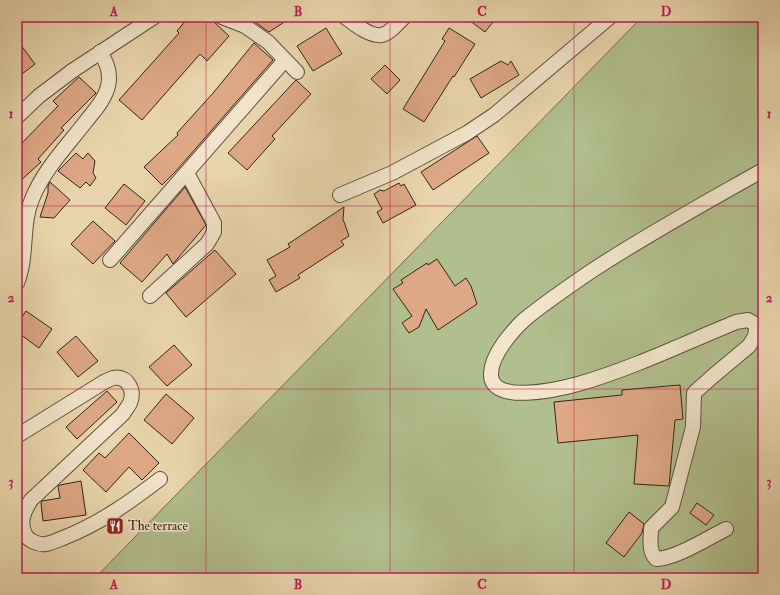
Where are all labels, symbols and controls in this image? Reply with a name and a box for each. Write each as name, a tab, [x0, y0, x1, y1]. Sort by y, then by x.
text: A	[109, 4, 119, 20]
text: B	[294, 4, 302, 20]
text: C	[477, 4, 487, 20]
text: D	[661, 4, 672, 20]
text: 1	[9, 106, 14, 122]
text: 1	[767, 106, 772, 122]
text: 2	[8, 290, 15, 306]
text: 2	[766, 290, 773, 306]
text: 3	[9, 474, 14, 490]
text: 3	[767, 474, 772, 490]
restaurant icon: The terrace	[105, 516, 125, 536]
place label: The terrace	[128, 518, 189, 534]
text: A	[109, 577, 119, 593]
text: B	[294, 577, 302, 593]
text: C	[477, 577, 487, 593]
text: D	[661, 577, 672, 593]

